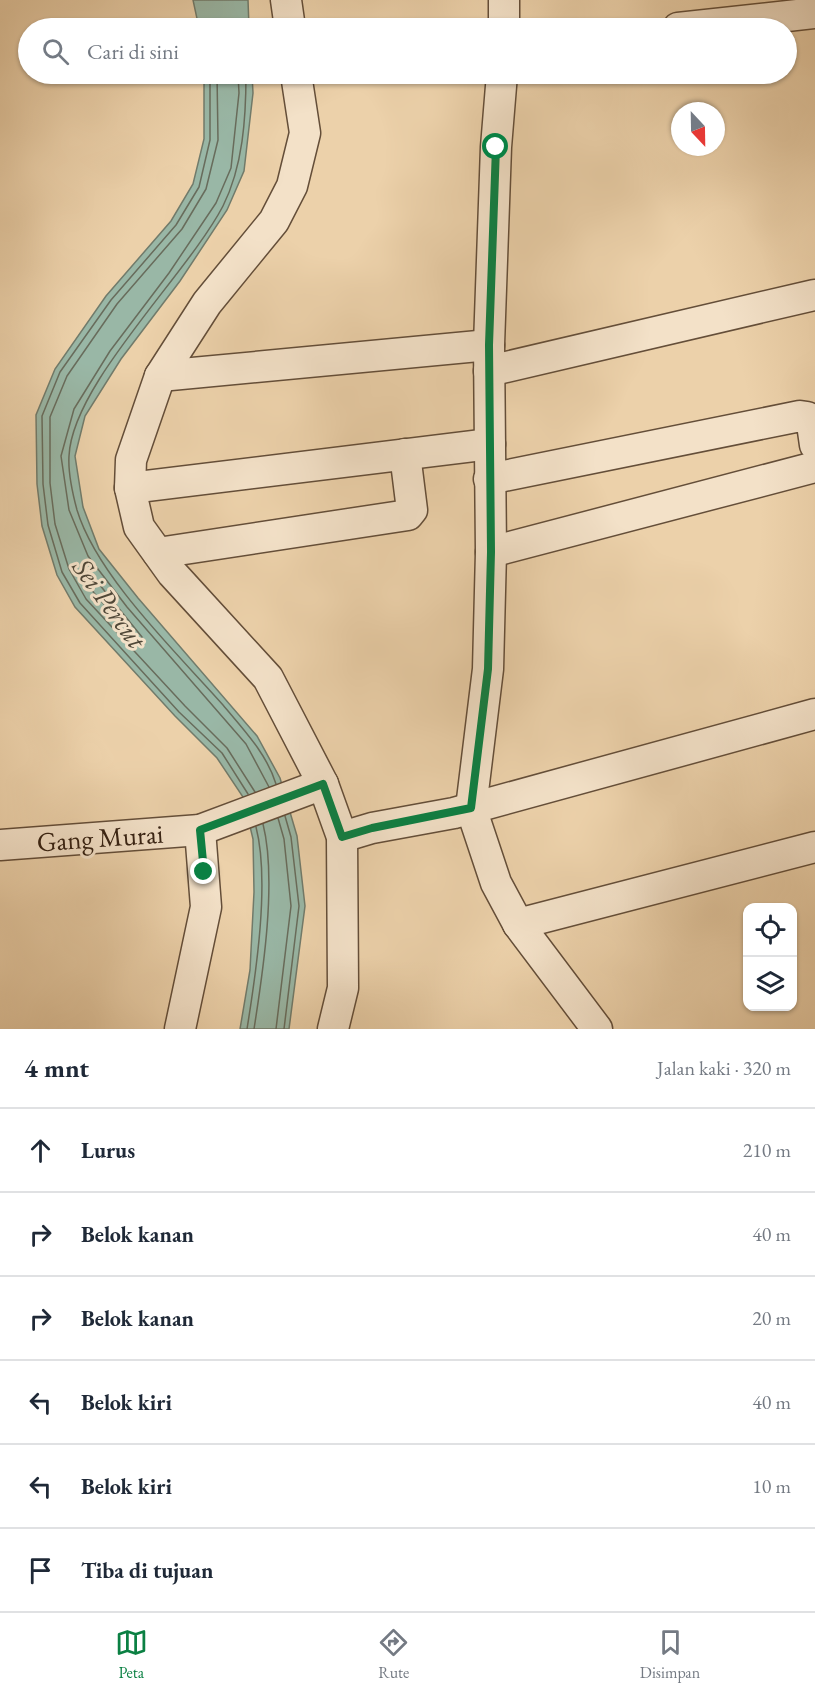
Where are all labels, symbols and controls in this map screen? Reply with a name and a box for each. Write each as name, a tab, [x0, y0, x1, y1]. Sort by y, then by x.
search box	[18, 18, 797, 84]
icon: search	[39, 35, 72, 68]
text: Cari di sini	[87, 37, 179, 66]
north arrow	[671, 102, 725, 156]
route start	[482, 133, 508, 159]
water label: Sei Percut	[64, 550, 156, 657]
street label: Gang Murai	[35, 816, 165, 859]
route end	[190, 858, 216, 884]
map controls	[743, 903, 797, 1011]
button: locate	[743, 903, 797, 957]
button: layers	[743, 957, 797, 1011]
text: 4 mnt	[24, 1051, 89, 1085]
text: Jalan kaki · 320 m	[657, 1055, 791, 1081]
icon: ahead	[24, 1134, 57, 1167]
text: Lurus	[81, 1136, 135, 1165]
text: 210 m	[743, 1137, 791, 1163]
icon: right	[24, 1218, 57, 1251]
text: Belok kanan	[81, 1220, 194, 1249]
text: 40 m	[752, 1221, 791, 1247]
icon: right	[24, 1302, 57, 1335]
text: Belok kanan	[81, 1304, 194, 1333]
text: 20 m	[752, 1305, 791, 1331]
icon: left	[24, 1386, 57, 1419]
text: Belok kiri	[81, 1388, 172, 1417]
text: 40 m	[752, 1389, 791, 1415]
icon: left	[24, 1470, 57, 1503]
text: Belok kiri	[81, 1472, 172, 1501]
text: 10 m	[752, 1473, 791, 1499]
icon: arrive	[24, 1554, 57, 1587]
text: Tiba di tujuan	[81, 1556, 213, 1585]
tab: Peta	[115, 1626, 148, 1683]
tab: Rute	[377, 1626, 410, 1683]
tab: Disimpan	[640, 1626, 700, 1683]

